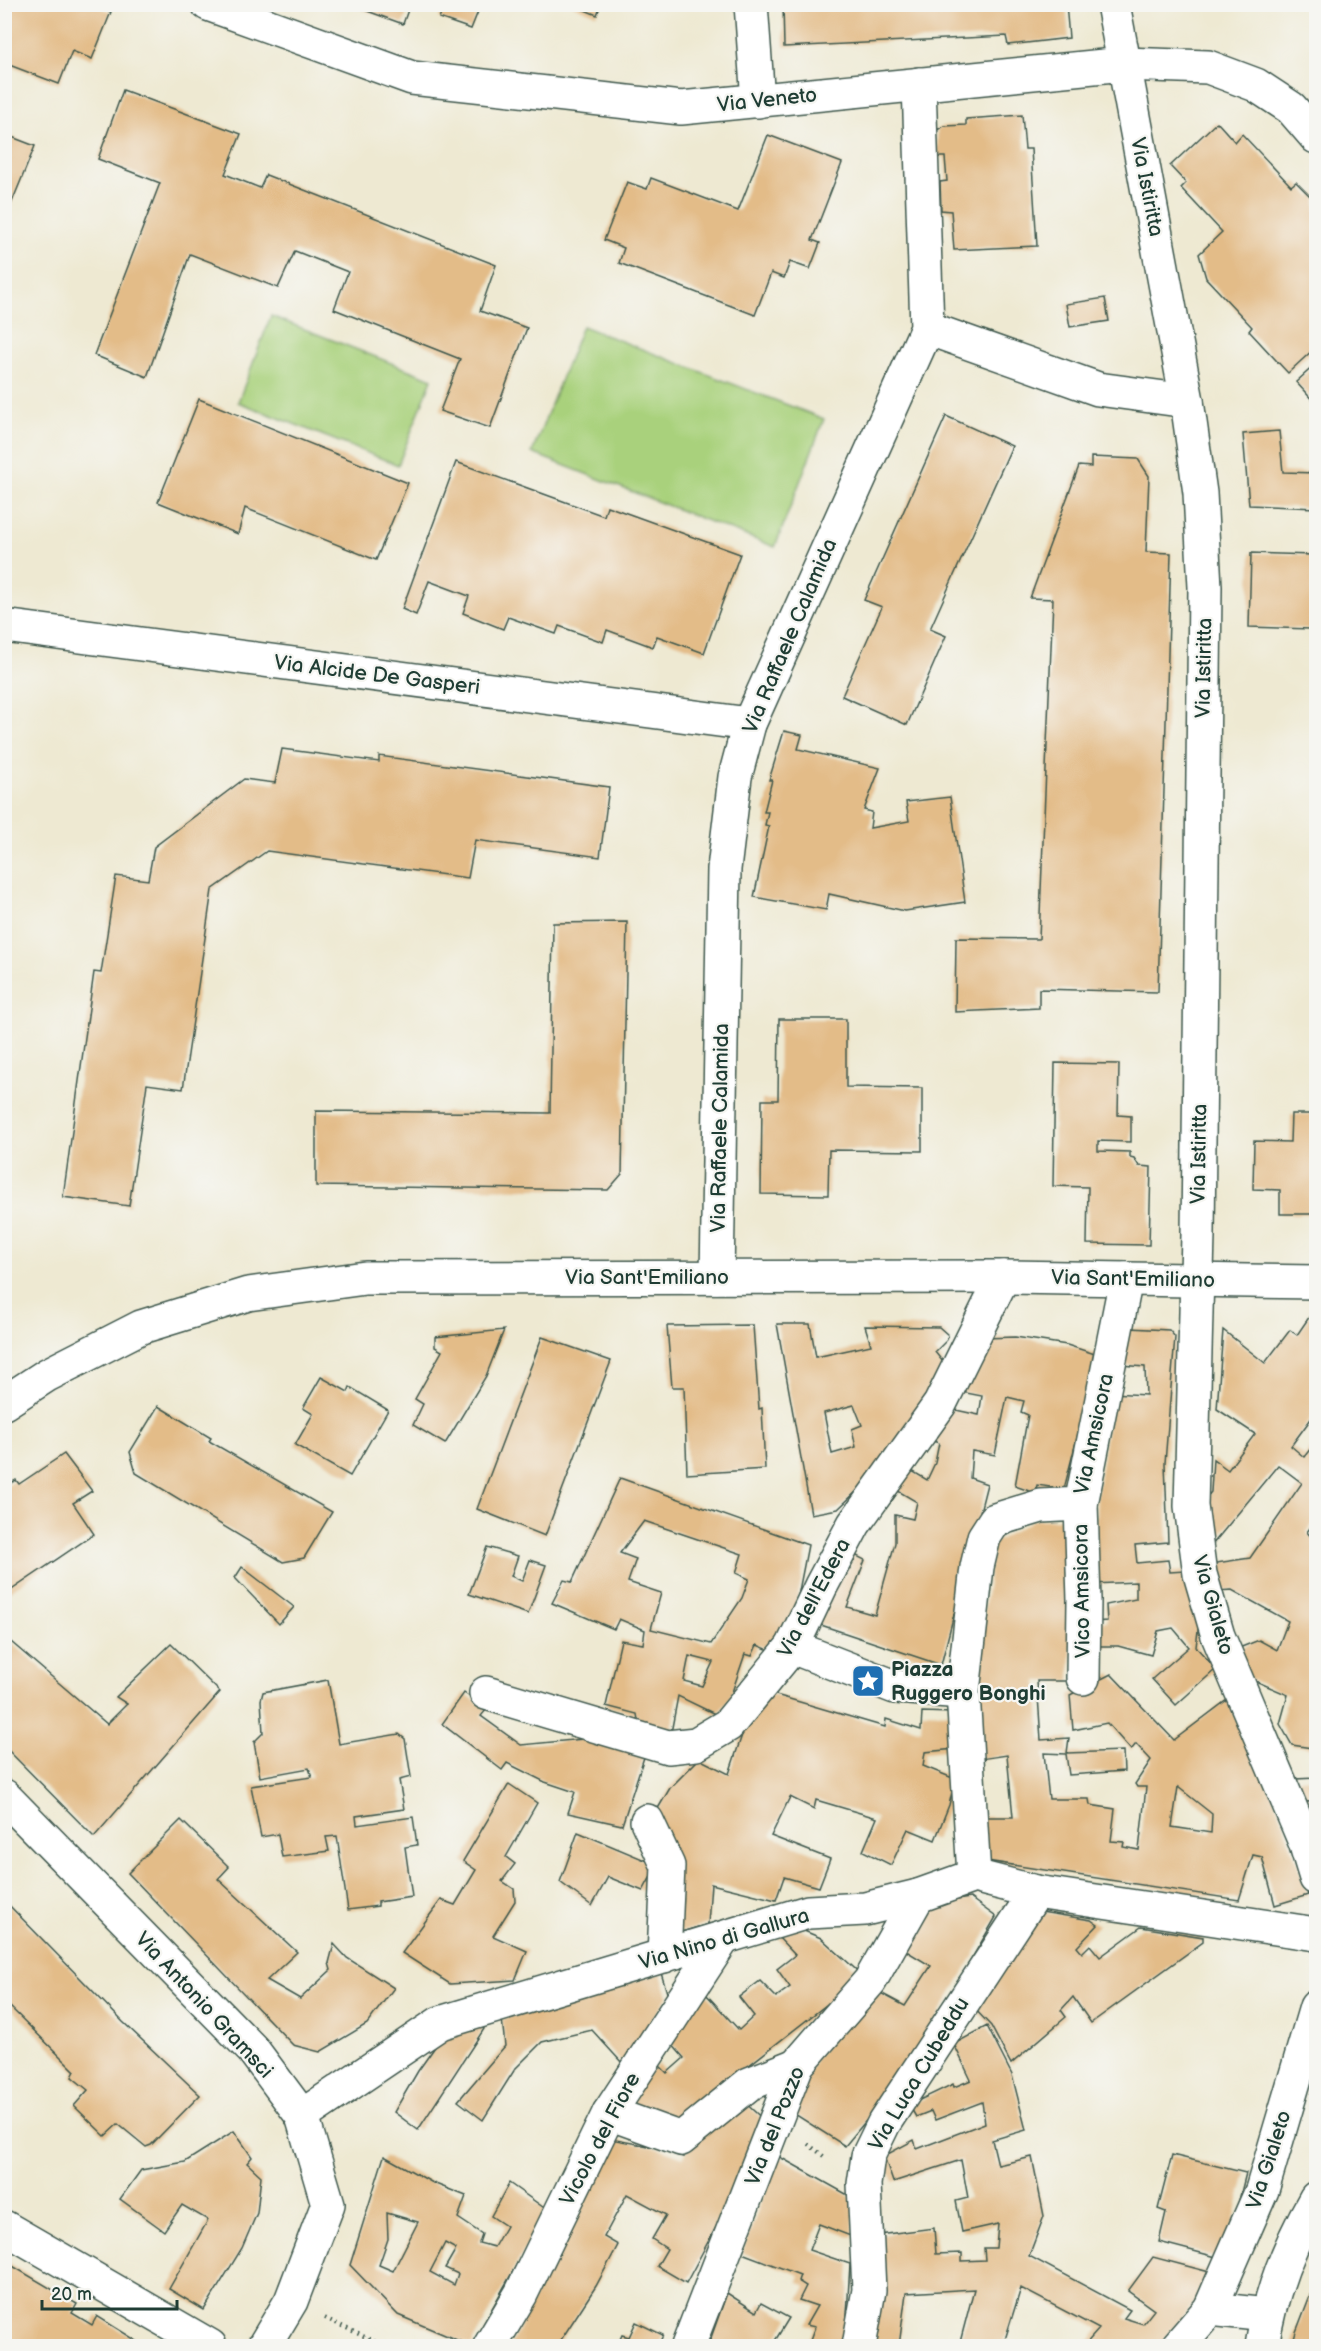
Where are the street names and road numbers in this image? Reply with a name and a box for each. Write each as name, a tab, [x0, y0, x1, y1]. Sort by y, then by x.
street label: Via Veneto	[716, 82, 818, 118]
street label: Via Istiritta	[1125, 135, 1169, 239]
street label: Via Raffaele Calamida	[738, 535, 842, 737]
street label: Via Istiritta	[1191, 618, 1217, 718]
street label: Via Alcide De Gasperi	[273, 650, 481, 700]
street label: Via Raffaele Calamida	[706, 1023, 734, 1233]
street label: Via Istiritta	[1186, 1104, 1212, 1204]
street label: Via Sant'Emiliano	[565, 1265, 729, 1290]
street label: Via Sant'Emiliano	[1051, 1265, 1215, 1293]
street label: Via Amsicora	[1069, 1371, 1119, 1497]
street label: Vico Amsicora	[1068, 1524, 1096, 1658]
street label: Via dell'Edera	[772, 1534, 856, 1662]
street label: Via Gialeto	[1187, 1552, 1239, 1658]
street label: Via Nino di Gallura	[636, 1903, 812, 1975]
street label: Via Antonio Gramsci	[130, 1927, 278, 2083]
street label: Via Luca Cubeddu	[863, 1993, 975, 2155]
street label: Via del Pozzo	[740, 2063, 810, 2189]
street label: Vicolo del Fiore	[554, 2068, 646, 2210]
street label: Via Gialeto	[1241, 2107, 1297, 2213]

